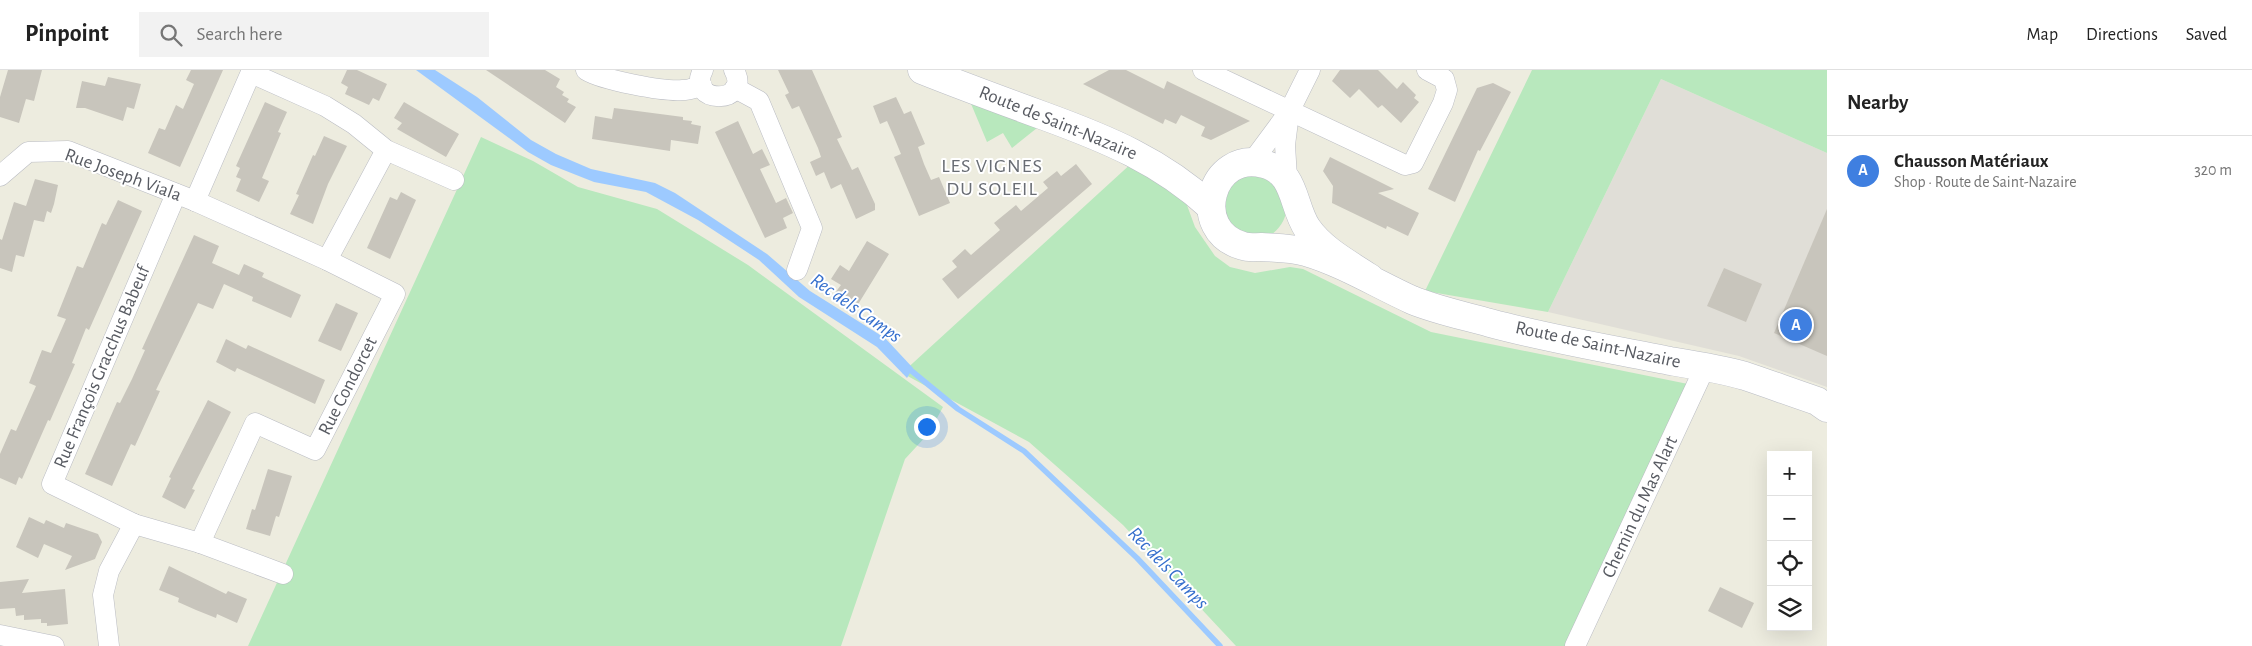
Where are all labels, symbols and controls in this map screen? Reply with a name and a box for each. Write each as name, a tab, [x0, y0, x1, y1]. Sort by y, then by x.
search box	[139, 12, 489, 57]
icon: search	[157, 21, 185, 49]
text: Pinpoint	[25, 22, 109, 46]
text: Search here	[197, 25, 283, 44]
text: Map	[2027, 26, 2058, 44]
text: Directions	[2086, 26, 2158, 44]
text: Saved	[2186, 26, 2227, 44]
street label: Route de Saint-Nazaire	[976, 83, 1140, 163]
text: Nearby	[1847, 92, 1908, 113]
street label: Rue Joseph Viala	[62, 145, 184, 205]
text: Chausson Matériaux	[1894, 152, 2049, 171]
district label: LES VIGNES DU SOLEIL	[941, 156, 1043, 199]
text: A	[1858, 162, 1868, 178]
text: 320 m	[2194, 162, 2232, 178]
text: Shop · Route de Saint-Nazaire	[1894, 174, 2077, 190]
street label: Rue François Gracchus Babeuf	[51, 262, 154, 471]
water label: Rec dels Camps	[807, 270, 905, 347]
pin: A	[1780, 306, 1812, 344]
street label: Route de Saint-Nazaire	[1514, 318, 1682, 372]
street label: Rue Condorcet	[315, 334, 381, 438]
your location	[914, 414, 940, 440]
street label: Chemin du Mas Alart	[1599, 433, 1681, 581]
map controls	[1767, 451, 1812, 631]
button: +	[1767, 451, 1812, 496]
button: −	[1767, 496, 1812, 541]
water label: Rec dels Camps	[1124, 523, 1212, 613]
button: locate	[1767, 541, 1812, 586]
button: layers	[1767, 586, 1812, 631]

